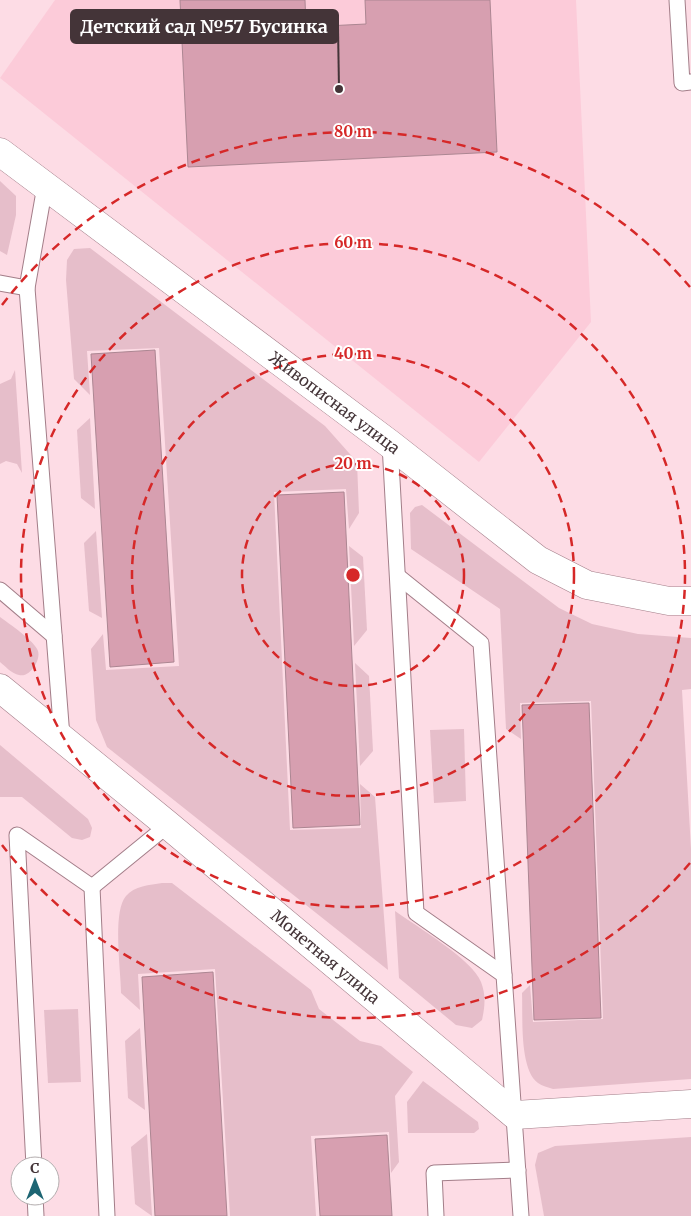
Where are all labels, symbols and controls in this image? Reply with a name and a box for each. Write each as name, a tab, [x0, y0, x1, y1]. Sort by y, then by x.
callout: Детский сад №57 Бусинка	[71, 10, 338, 43]
text: Детский сад №57 Бусинка	[80, 15, 328, 38]
text: 80 m	[334, 122, 372, 141]
text: 60 m	[334, 233, 372, 252]
text: 40 m	[334, 344, 372, 363]
street label: Живописная улица	[265, 347, 404, 458]
text: 20 m	[334, 454, 372, 473]
centre of rings	[344, 566, 362, 584]
street label: Монетная улица	[267, 905, 384, 1008]
north arrow	[10, 1156, 60, 1206]
text: С	[30, 1159, 40, 1177]

